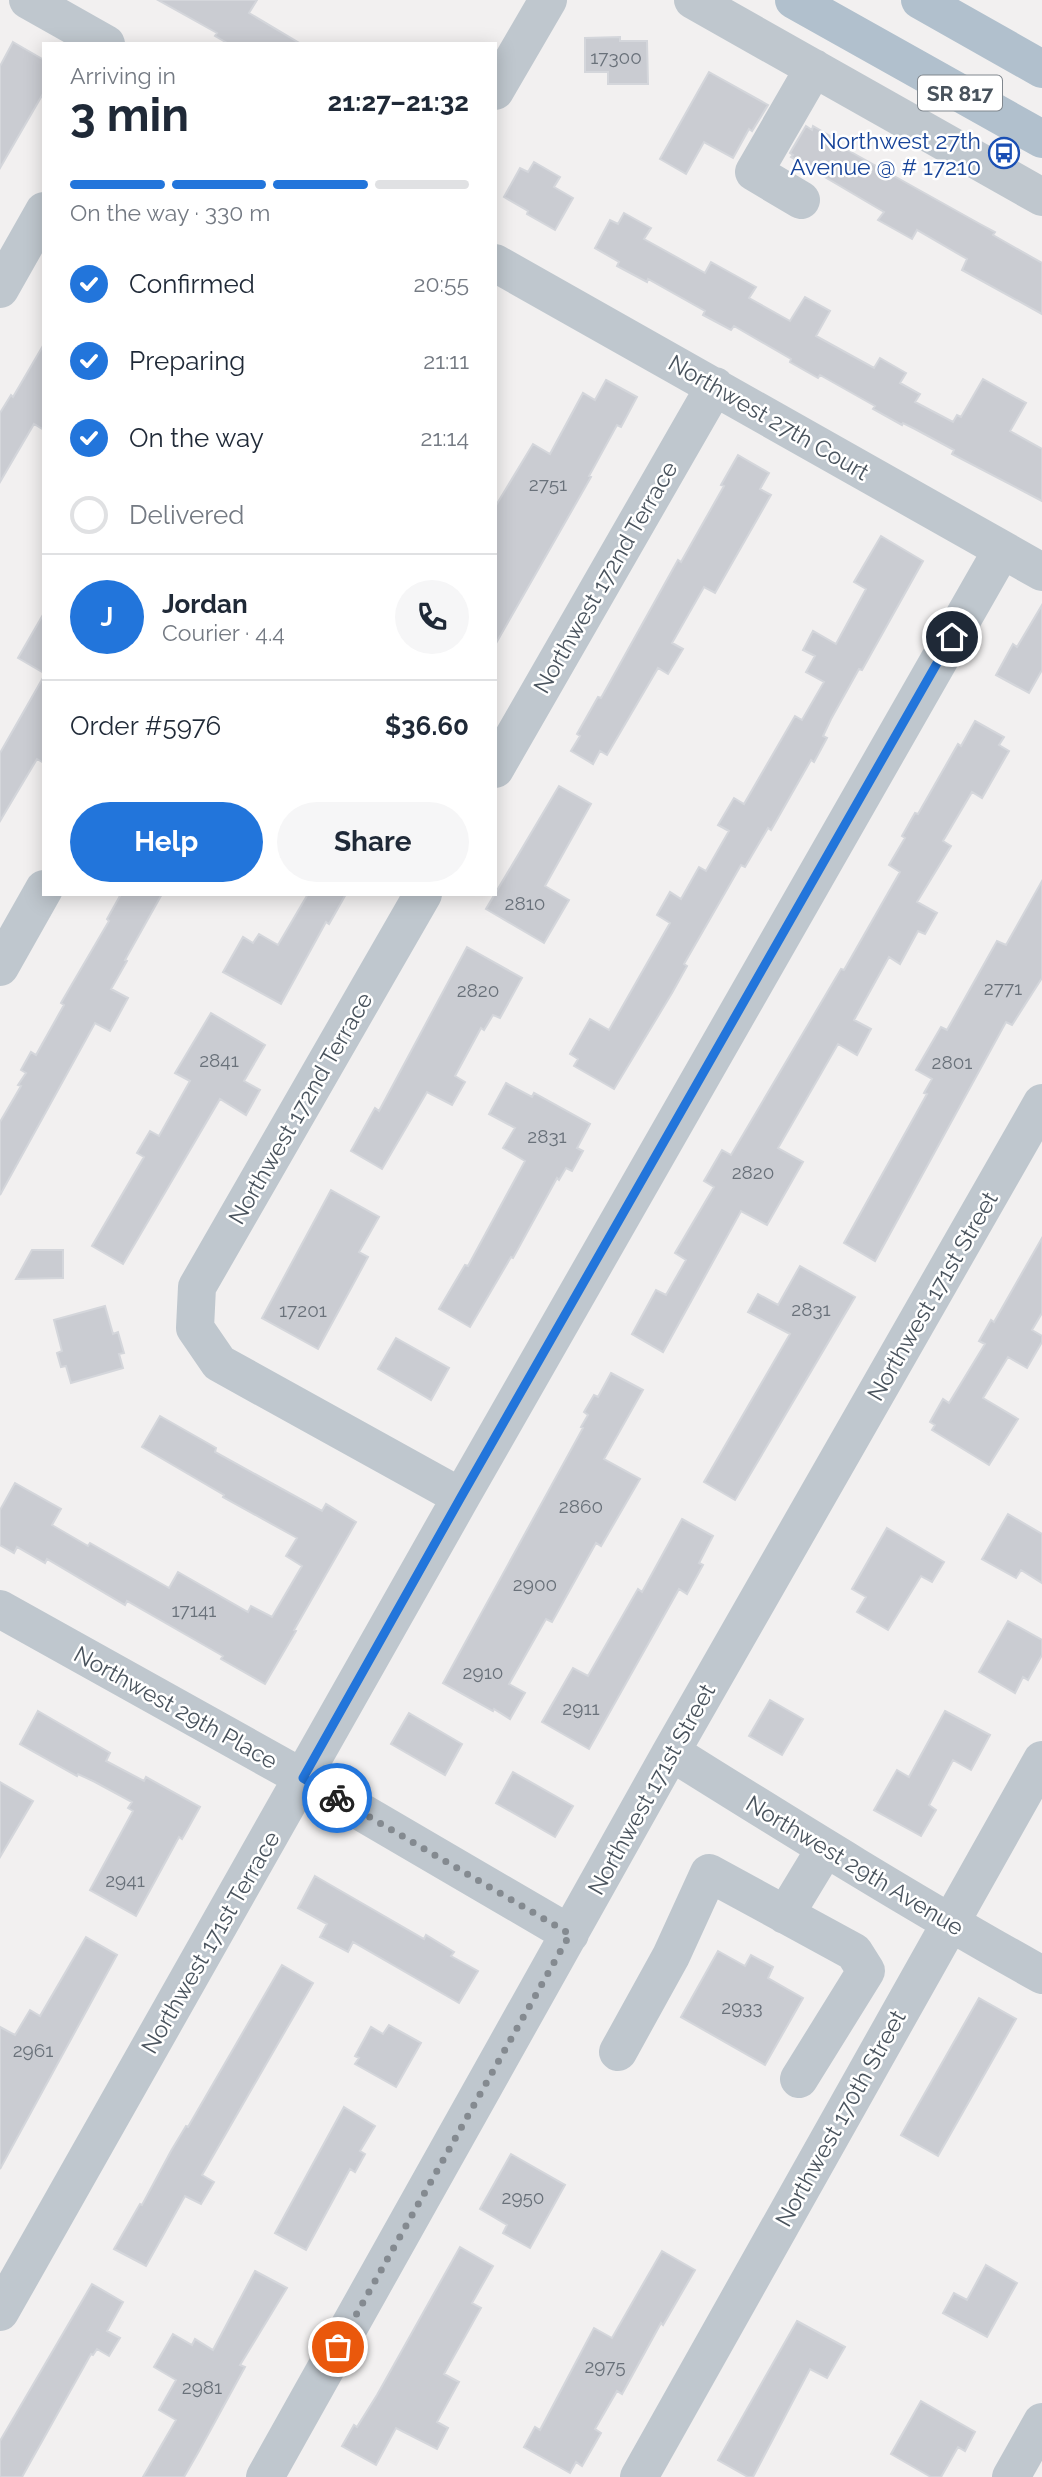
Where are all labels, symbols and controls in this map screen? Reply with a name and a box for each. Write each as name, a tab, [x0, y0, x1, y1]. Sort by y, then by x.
house number: 17300	[590, 46, 642, 68]
text: Arriving in	[70, 62, 176, 89]
road number: SR 817	[918, 76, 1002, 110]
text: 21:27–21:32	[328, 87, 469, 117]
text: 3 min	[70, 88, 189, 142]
place label: Northwest 27th Avenue @ # 17210	[790, 127, 981, 180]
bus stop icon: Northwest 27th Avenue @ # 17210	[987, 136, 1021, 170]
text: On the way · 330 m	[70, 199, 270, 226]
icon: check	[70, 265, 108, 303]
text: Confirmed	[129, 269, 255, 299]
text: 20:55	[414, 270, 469, 297]
icon: check	[70, 342, 108, 380]
text: Preparing	[129, 346, 245, 376]
text: 21:11	[423, 347, 469, 374]
street label: Northwest 27th Court	[664, 349, 874, 486]
icon: check	[70, 419, 108, 457]
text: On the way	[129, 423, 264, 453]
text: 21:14	[420, 424, 469, 451]
street label: Northwest 172nd Terrace	[528, 456, 682, 698]
house number: 2751	[529, 473, 567, 495]
text: Delivered	[129, 500, 244, 530]
button: phone	[395, 580, 469, 654]
text: Jordan	[162, 589, 248, 619]
text: J	[101, 602, 113, 632]
pin	[922, 607, 982, 667]
icon: home	[933, 618, 971, 656]
text: Courier · 4.4	[162, 619, 285, 646]
text: Order #5976	[70, 711, 221, 741]
text: $36.60	[385, 711, 469, 741]
button: Help	[70, 802, 263, 882]
button: Share	[277, 802, 469, 882]
house number: 2810	[505, 892, 545, 914]
house number: 2771	[984, 977, 1022, 999]
house number: 2820	[457, 979, 499, 1001]
street label: Northwest 172nd Terrace	[223, 987, 377, 1229]
house number: 2841	[199, 1049, 239, 1071]
house number: 2801	[932, 1051, 972, 1073]
house number: 2831	[527, 1125, 567, 1147]
house number: 2820	[732, 1161, 774, 1183]
street label: Northwest 171st Street	[861, 1186, 1003, 1405]
house number: 2831	[791, 1298, 831, 1320]
house number: 17201	[279, 1299, 327, 1321]
house number: 2860	[559, 1495, 603, 1517]
house number: 2900	[513, 1573, 557, 1595]
house number: 17141	[172, 1599, 216, 1621]
street label: Northwest 29th Place	[70, 1640, 282, 1774]
house number: 2910	[463, 1661, 503, 1683]
street label: Northwest 171st Street	[582, 1679, 720, 1899]
house number: 2911	[562, 1697, 600, 1719]
courier	[302, 1763, 372, 1833]
icon: bike	[318, 1779, 356, 1817]
street label: Northwest 29th Avenue	[741, 1789, 969, 1941]
street label: Northwest 171st Terrace	[135, 1826, 285, 2058]
house number: 2941	[105, 1869, 145, 1891]
house number: 2933	[721, 1996, 763, 2018]
street label: Northwest 170th Street	[769, 2005, 911, 2231]
house number: 2961	[13, 2039, 53, 2061]
house number: 2950	[501, 2186, 545, 2208]
pin	[308, 2317, 368, 2377]
icon: bag	[319, 2328, 357, 2366]
house number: 2975	[584, 2355, 626, 2377]
house number: 2981	[182, 2376, 222, 2398]

